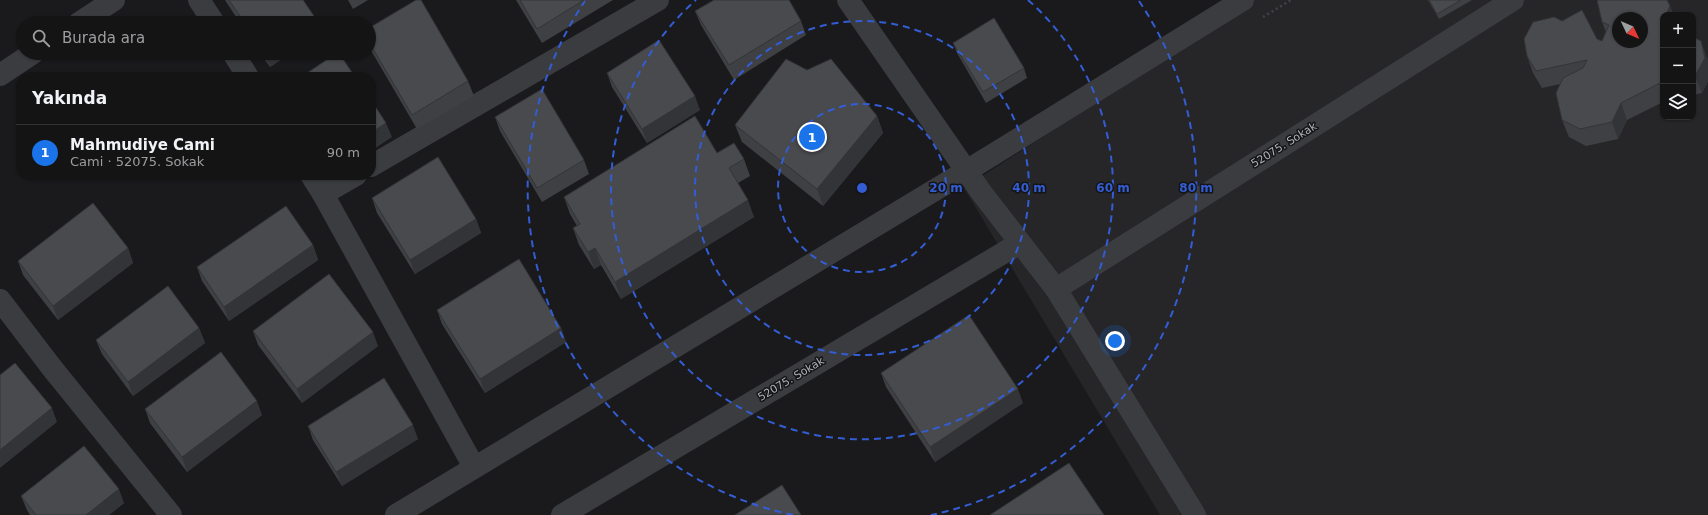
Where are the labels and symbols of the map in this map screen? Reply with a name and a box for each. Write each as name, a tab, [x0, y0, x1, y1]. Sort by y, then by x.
north arrow	[1612, 12, 1648, 48]
street label: 52075. Sokak	[1249, 119, 1320, 170]
pin: 1	[799, 122, 825, 152]
centre of rings	[855, 181, 869, 195]
text: 20 m	[929, 181, 963, 195]
text: 40 m	[1012, 181, 1046, 195]
text: 60 m	[1096, 181, 1130, 195]
text: 80 m	[1179, 181, 1213, 195]
your location	[1105, 331, 1125, 351]
street label: 52075. Sokak	[756, 354, 827, 404]

